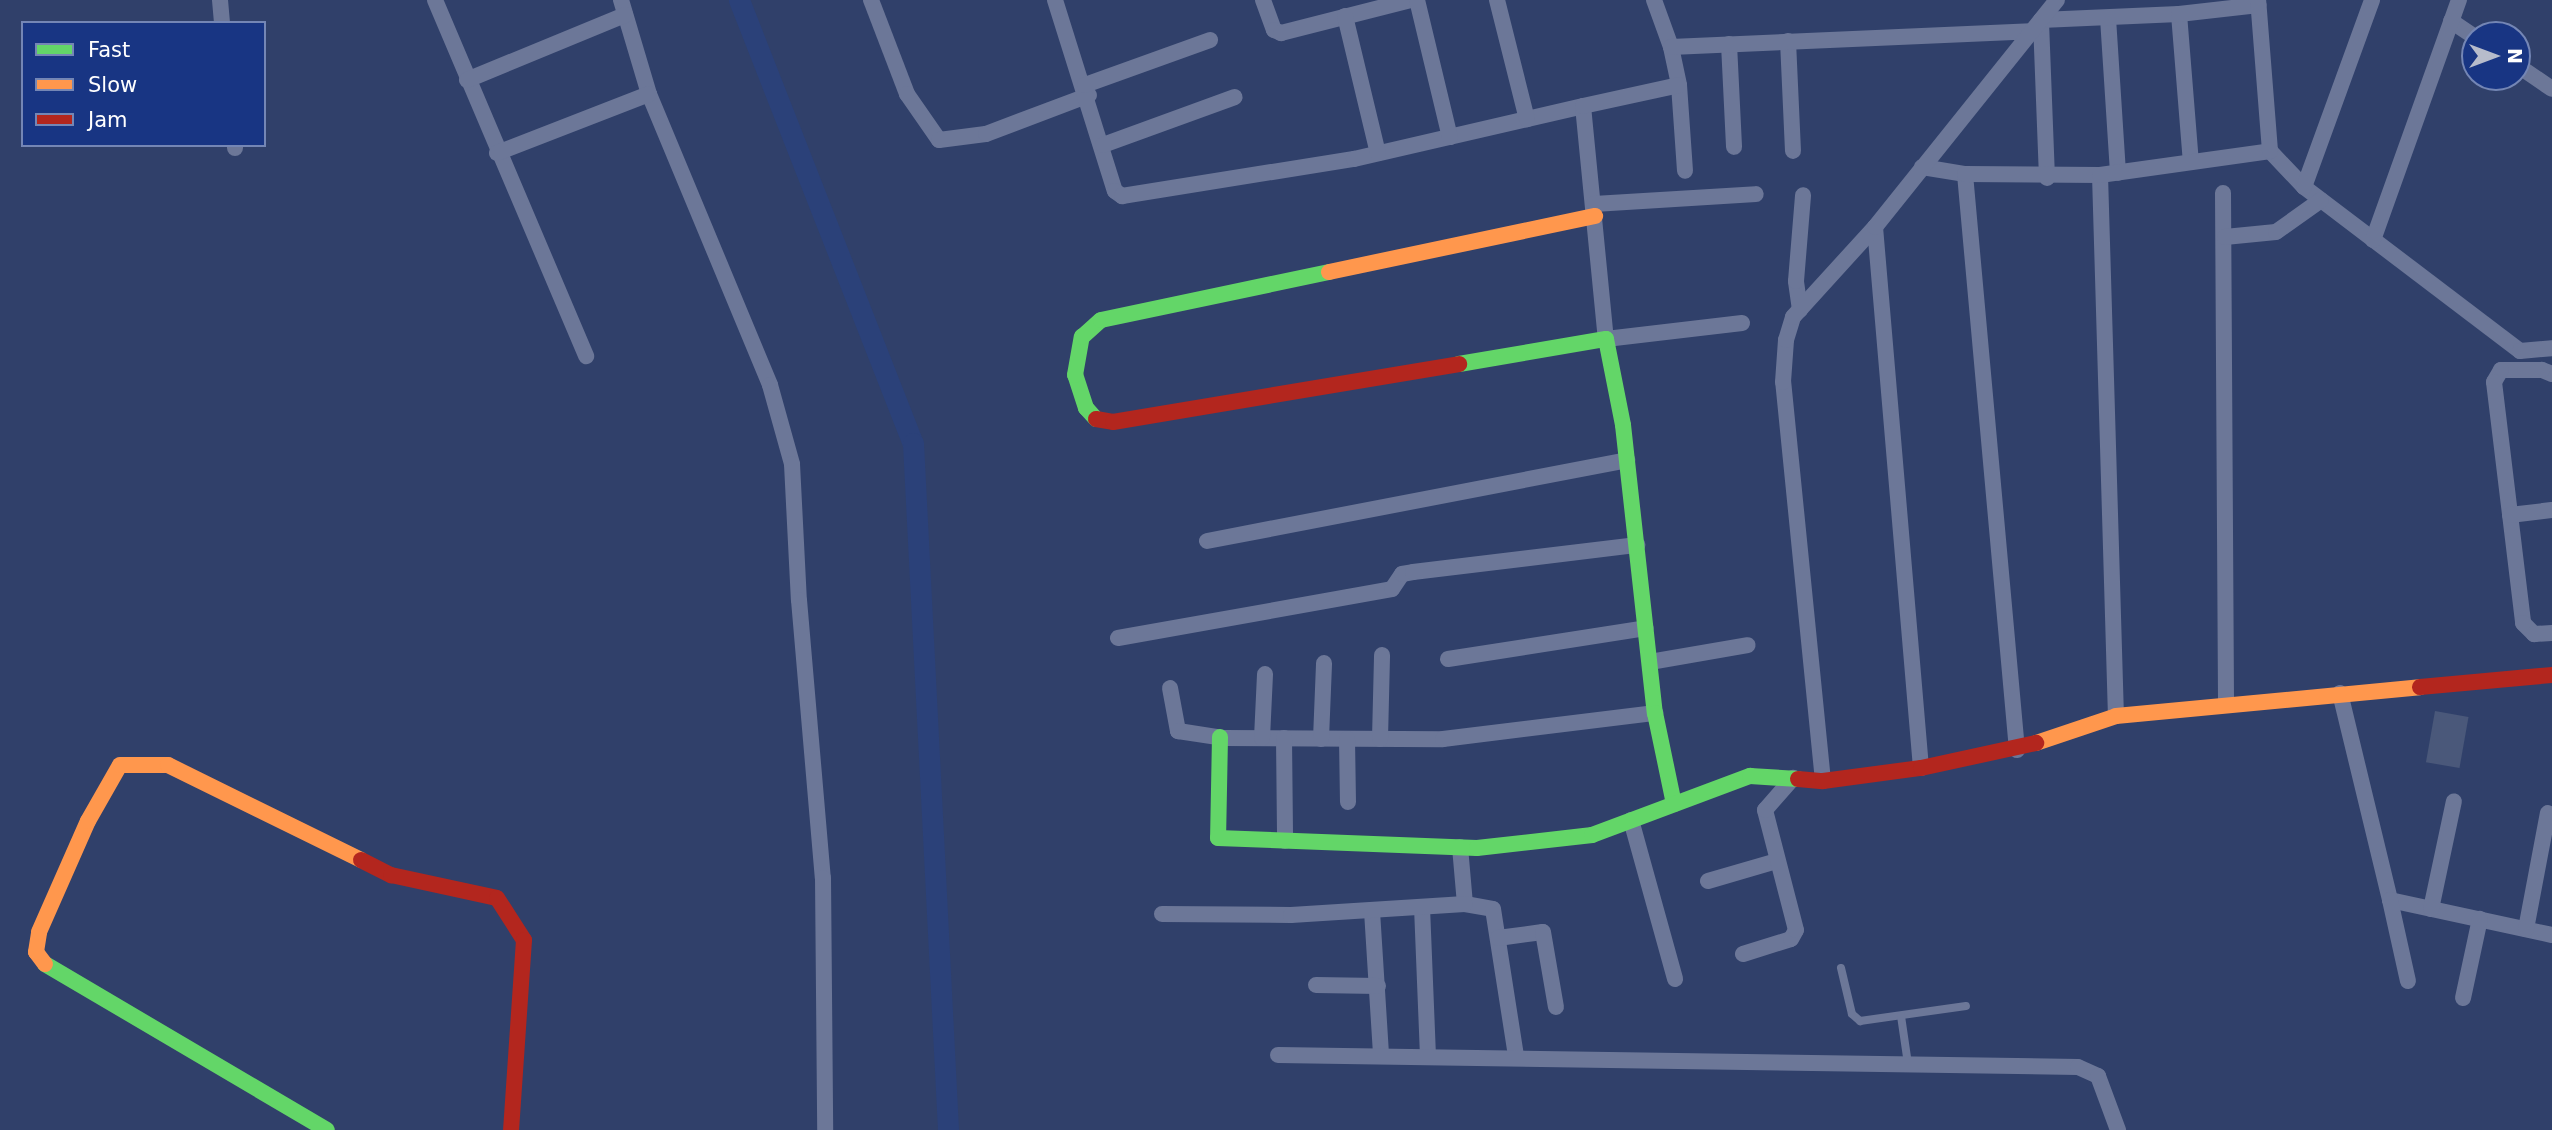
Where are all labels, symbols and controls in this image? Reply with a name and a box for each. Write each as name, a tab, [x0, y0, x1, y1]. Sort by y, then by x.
legend	[21, 21, 266, 147]
north arrow	[2461, 21, 2531, 91]
text: Fast	[88, 38, 130, 62]
text: N	[2504, 48, 2526, 64]
text: Slow	[88, 73, 137, 97]
text: Jam	[88, 108, 128, 132]

